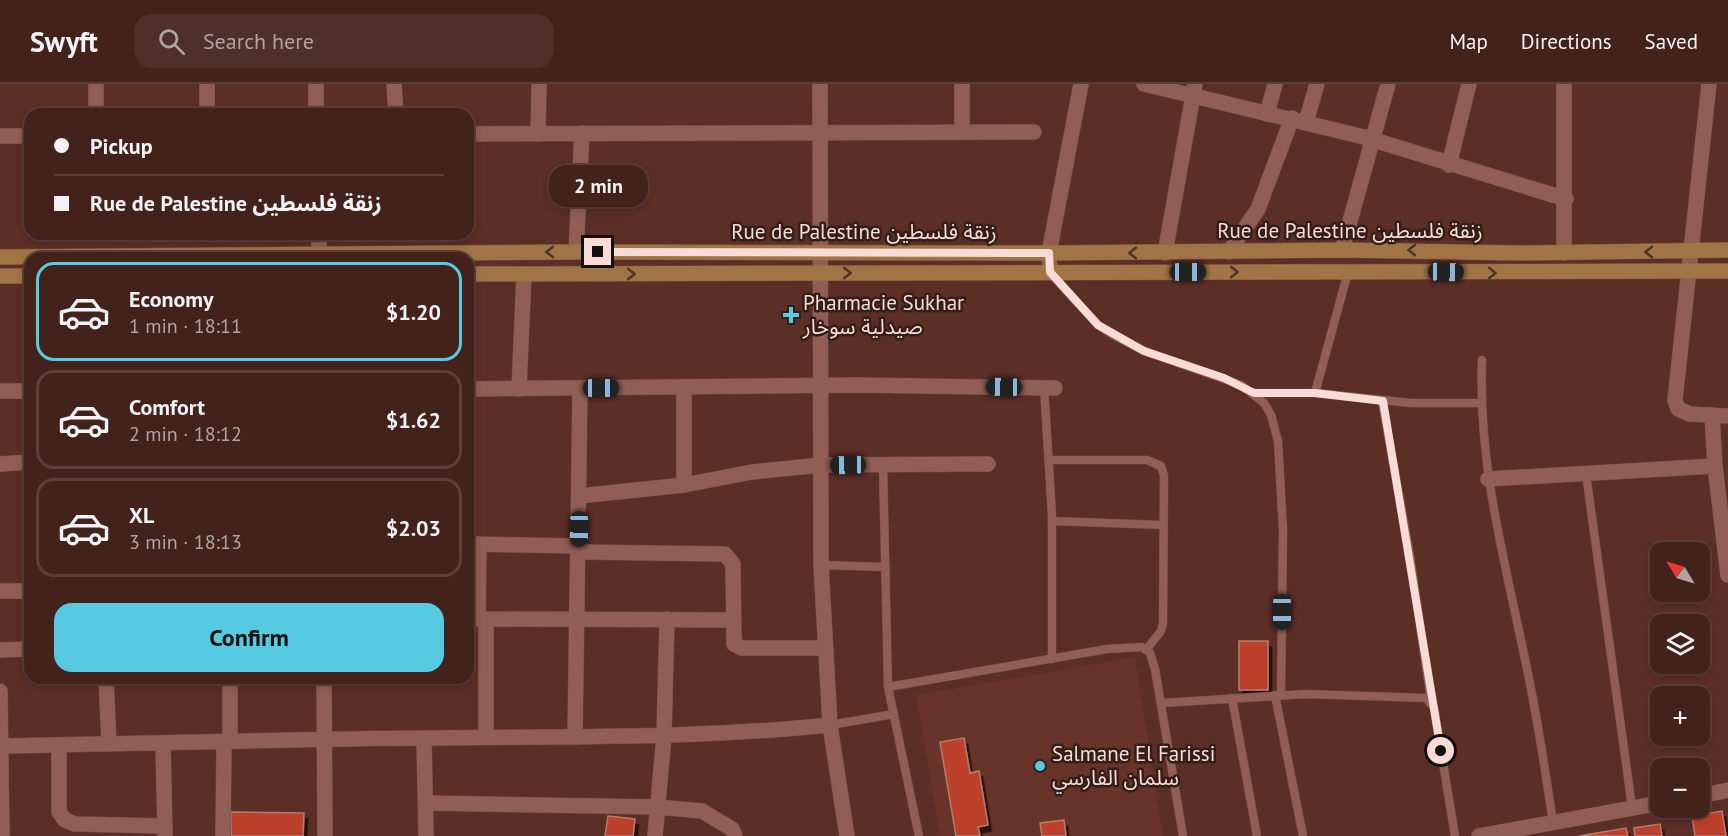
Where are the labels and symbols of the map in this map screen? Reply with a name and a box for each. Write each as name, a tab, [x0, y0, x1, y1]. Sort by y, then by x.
callout: 2 min	[548, 165, 648, 207]
street label: Rue de Palestine زنقة فلسطين	[1217, 217, 1483, 244]
street label: Rue de Palestine زنقة فلسطين	[731, 218, 997, 245]
route end	[584, 238, 611, 265]
one-way arrow	[1407, 244, 1416, 257]
one-way arrow	[545, 246, 554, 258]
one-way arrow	[1644, 246, 1653, 258]
one-way arrow	[1128, 247, 1137, 259]
car	[1170, 263, 1206, 281]
car	[1428, 263, 1464, 281]
one-way arrow	[1230, 266, 1239, 278]
one-way arrow	[843, 267, 852, 279]
one-way arrow	[1488, 267, 1497, 279]
one-way arrow	[627, 268, 636, 280]
place label: Pharmacie Sukhar صيدلية سوخار	[802, 289, 964, 340]
marker: Pharmacie Sukhar صيدلية سوخار	[784, 308, 798, 322]
car	[986, 378, 1022, 396]
car	[583, 379, 619, 397]
car	[830, 456, 866, 474]
car	[570, 511, 588, 547]
north arrow	[1650, 542, 1710, 602]
car	[1273, 594, 1291, 630]
route start	[1427, 737, 1454, 764]
place label: Salmane El Farissi سلمان الفارسي	[1052, 740, 1215, 794]
marker: Salmane El Farissi سلمان الفارسي	[1033, 759, 1047, 773]

